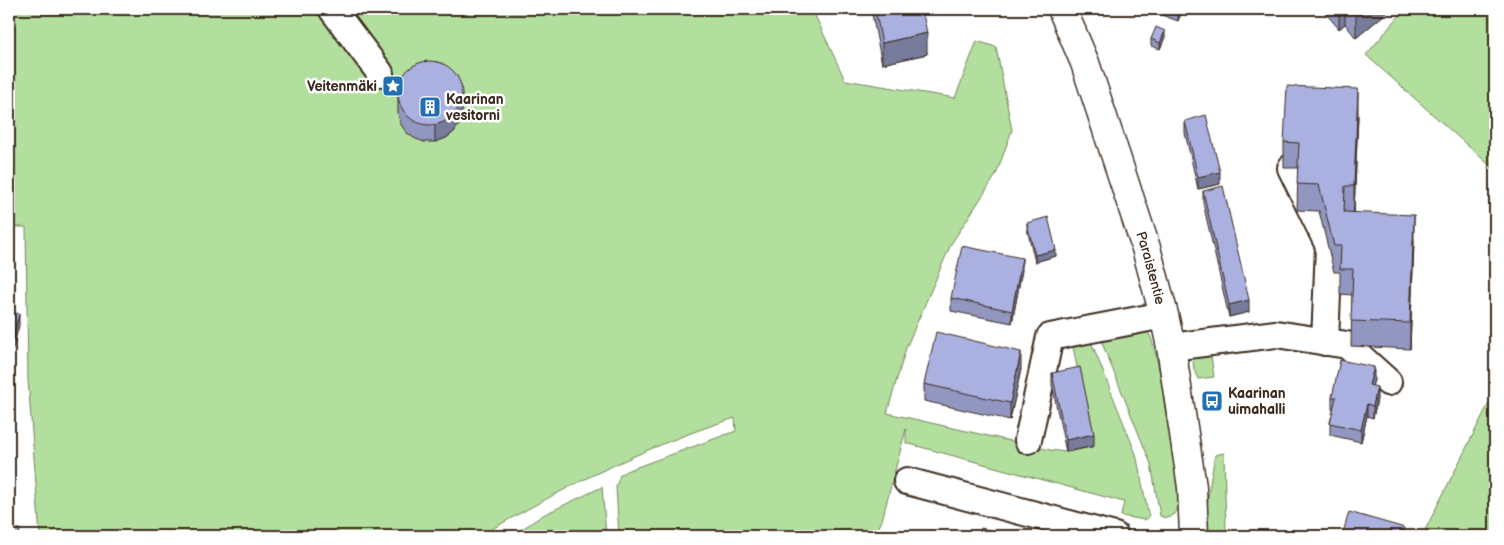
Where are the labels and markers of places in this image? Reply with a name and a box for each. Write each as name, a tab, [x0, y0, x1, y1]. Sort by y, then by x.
place icon: Veitenmäki	[381, 74, 405, 98]
place label: Veitenmäki	[307, 78, 377, 95]
place label: Kaarinan vesitorni	[445, 91, 504, 124]
building icon: Kaarinan vesitorni	[418, 95, 442, 119]
place label: Kaarinan uimahalli	[1228, 385, 1286, 418]
bus stop icon: Kaarinan uimahalli	[1200, 389, 1224, 413]

